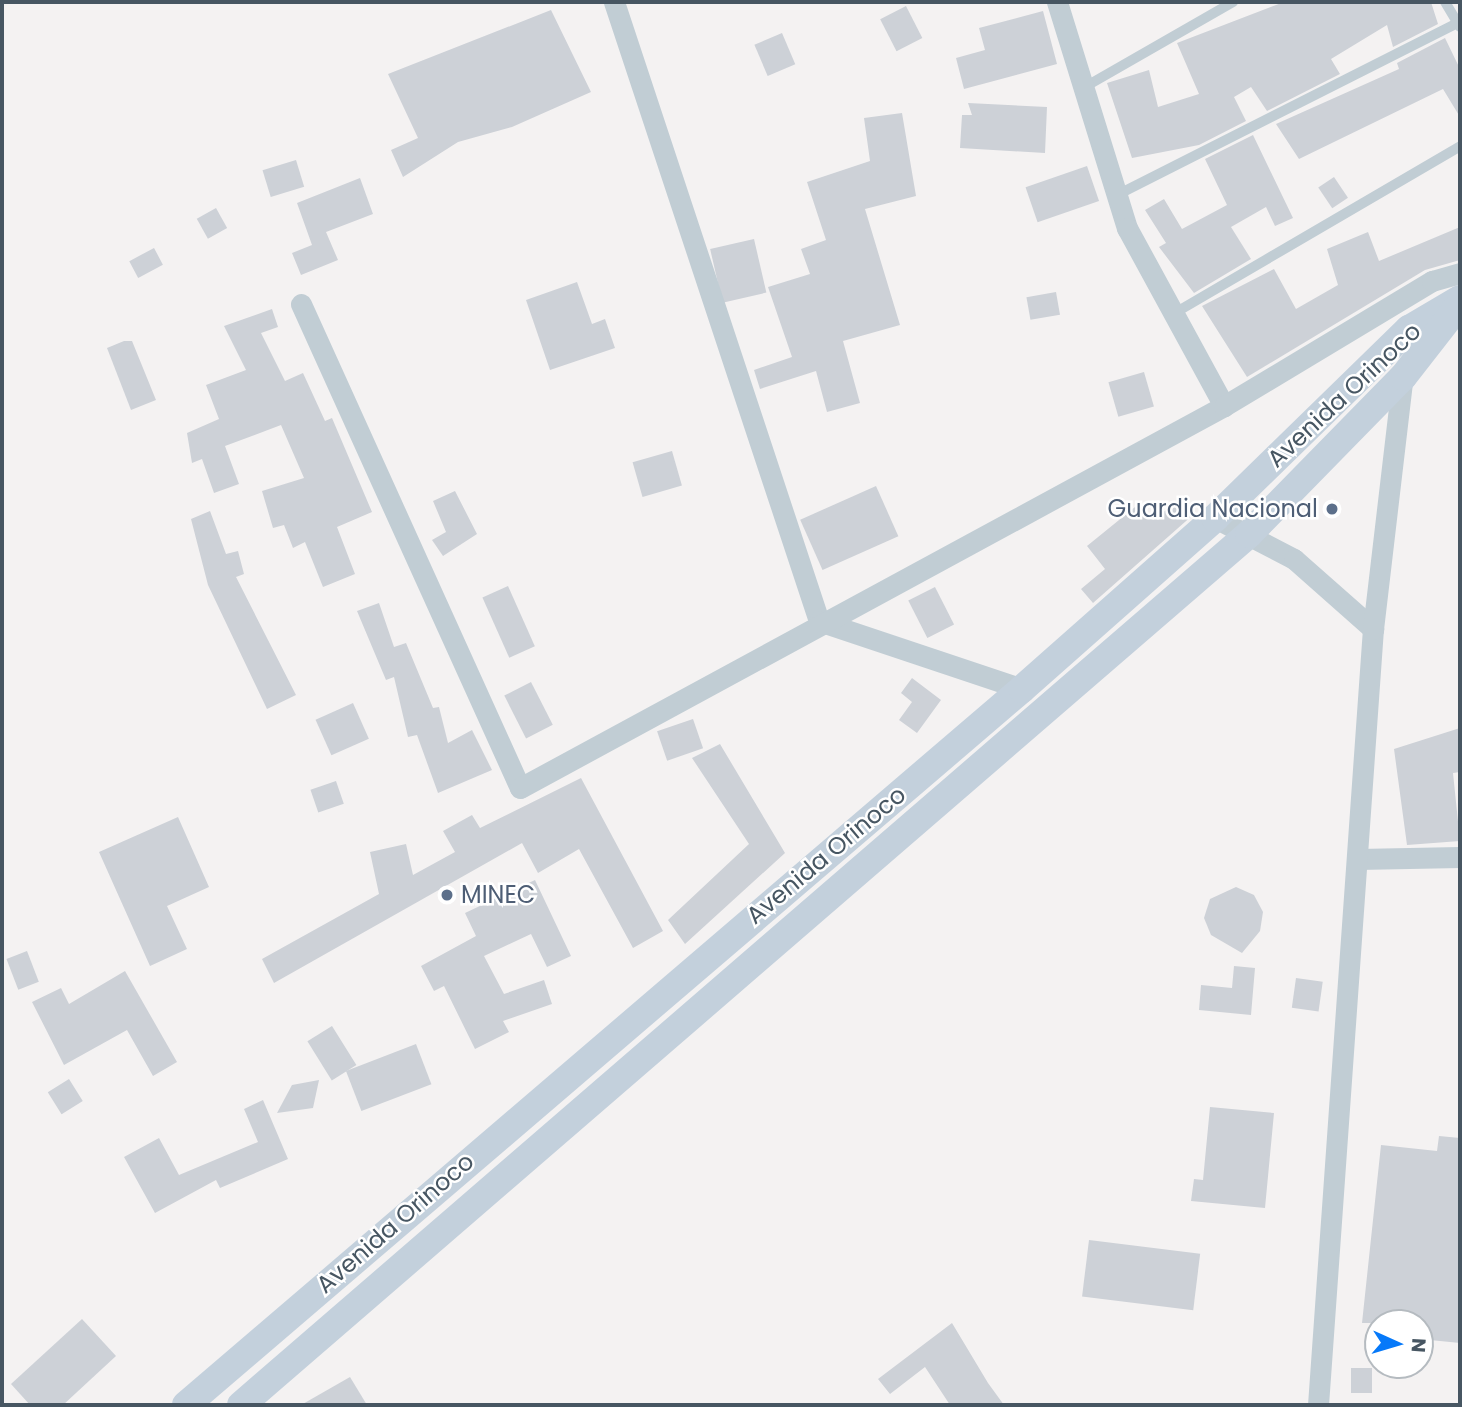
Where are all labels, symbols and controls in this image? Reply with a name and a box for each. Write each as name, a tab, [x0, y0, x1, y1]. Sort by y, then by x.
street label: Avenida Orinoco	[1261, 317, 1427, 473]
place label: Guardia Nacional	[1108, 495, 1318, 523]
marker: Guardia Nacional	[1324, 501, 1340, 517]
street label: Avenida Orinoco	[741, 780, 911, 930]
place label: MINEC	[461, 881, 535, 909]
marker: MINEC	[439, 887, 455, 903]
street label: Avenida Orinoco	[310, 1147, 480, 1299]
north arrow	[1364, 1309, 1434, 1379]
text: N	[1404, 1337, 1432, 1353]

